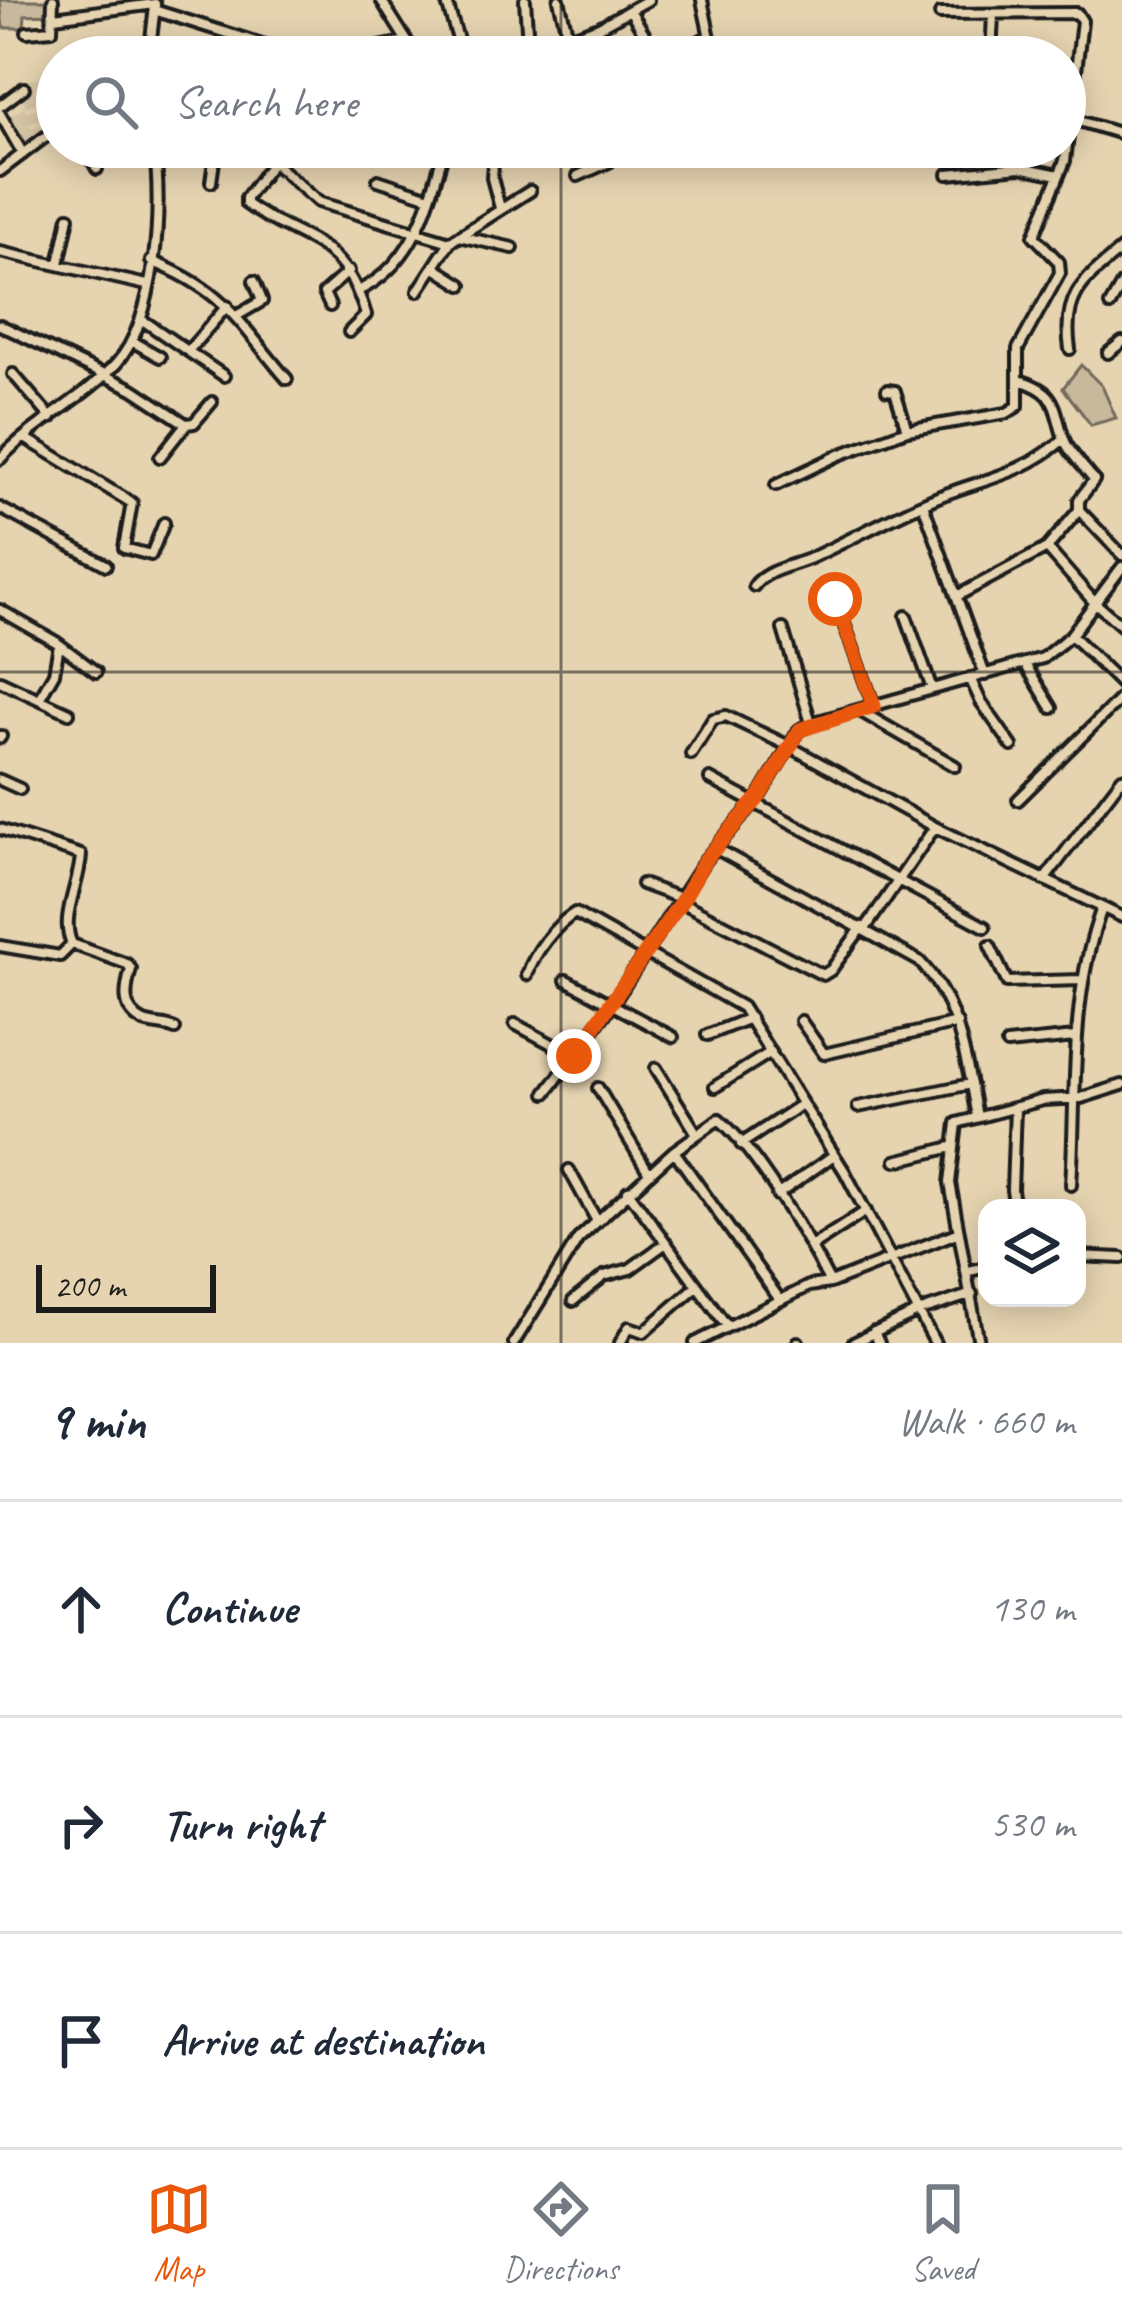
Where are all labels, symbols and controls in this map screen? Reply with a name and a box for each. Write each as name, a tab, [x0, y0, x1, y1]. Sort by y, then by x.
search box	[36, 36, 1086, 168]
icon: search	[78, 69, 144, 135]
text: Search here	[174, 74, 357, 131]
route start	[808, 572, 862, 626]
route end	[547, 1029, 601, 1083]
map controls	[978, 1199, 1086, 1307]
button: layers	[978, 1199, 1086, 1307]
scale bar	[36, 1259, 216, 1312]
text: 200 m	[54, 1265, 125, 1307]
text: 9 min	[48, 1389, 145, 1453]
text: Walk · 660 m	[898, 1397, 1074, 1446]
icon: ahead	[48, 1576, 114, 1642]
text: Continue	[162, 1580, 296, 1637]
text: 130 m	[990, 1584, 1074, 1633]
icon: right	[48, 1792, 114, 1858]
text: Turn right	[162, 1796, 320, 1853]
text: 530 m	[990, 1800, 1074, 1849]
icon: arrive	[48, 2008, 114, 2074]
text: Arrive at destination	[162, 2012, 484, 2069]
tab: Map	[146, 2176, 212, 2290]
tab: Directions	[504, 2176, 618, 2290]
tab: Saved	[910, 2176, 976, 2290]

